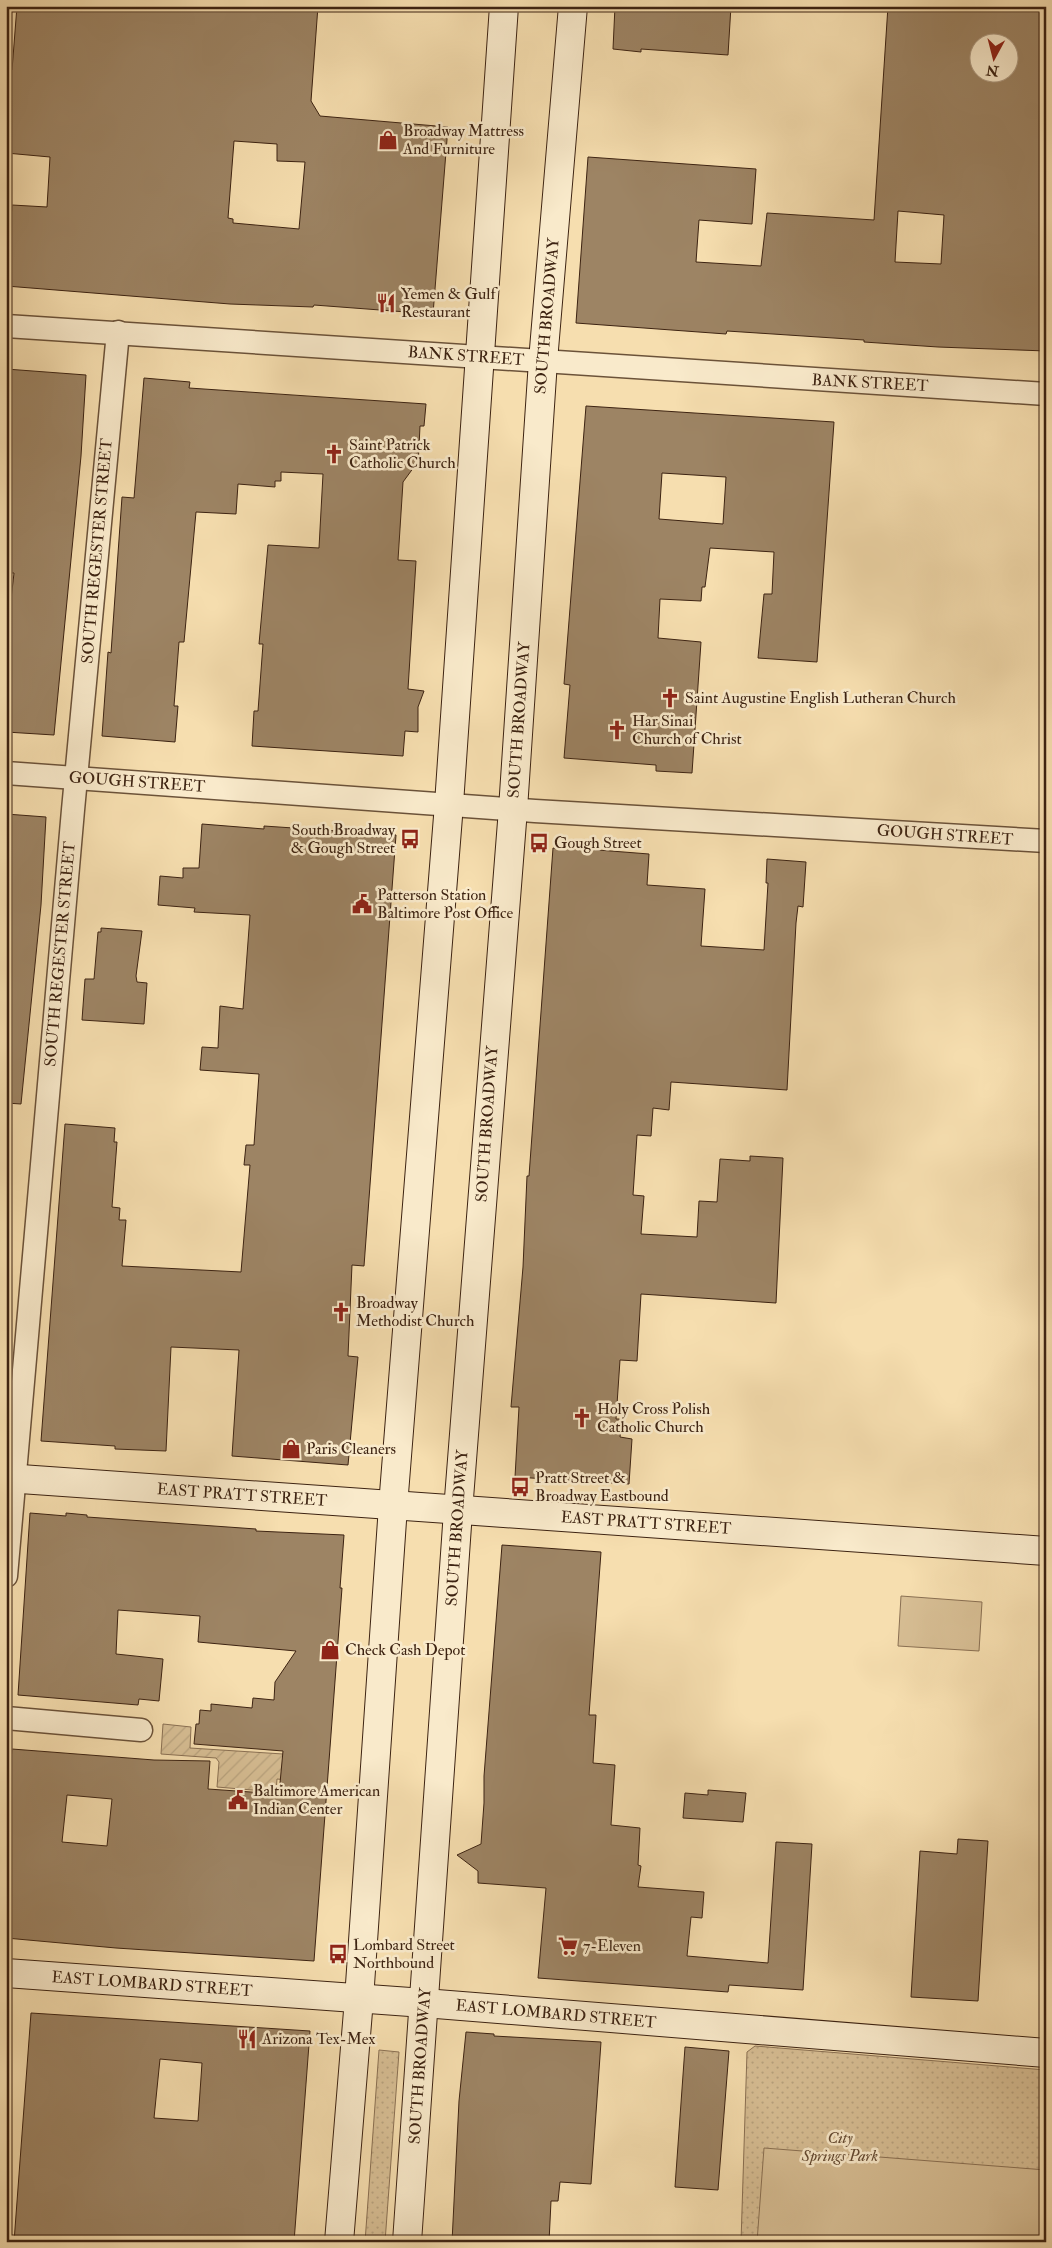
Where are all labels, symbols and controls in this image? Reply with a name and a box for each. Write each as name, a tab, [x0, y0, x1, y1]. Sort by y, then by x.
north arrow	[970, 32, 1020, 82]
text: N	[985, 61, 1001, 80]
place label: Broadway Mattress And Furniture	[402, 121, 524, 159]
shop icon: Broadway Mattress And Furniture	[377, 129, 399, 151]
street label: SOUTH BROADWAY	[530, 236, 564, 395]
place label: Yemen & Gulf Restaurant	[401, 284, 498, 322]
restaurant icon: Yemen & Gulf Restaurant	[375, 292, 397, 314]
street label: BANK STREET	[407, 342, 525, 370]
street label: BANK STREET	[811, 370, 929, 396]
place label: Saint Patrick Catholic Church	[349, 435, 456, 473]
street label: SOUTH REGESTER STREET	[77, 438, 117, 664]
church icon: Saint Patrick Catholic Church	[323, 443, 345, 465]
street label: SOUTH BROADWAY	[504, 640, 535, 799]
church icon: Saint Augustine English Lutheran Church	[659, 687, 681, 709]
place label: Saint Augustine English Lutheran Church	[685, 688, 956, 708]
place label: Har Sinai Church of Christ	[632, 711, 742, 749]
church icon: Har Sinai Church of Christ	[606, 719, 628, 741]
street label: GOUGH STREET	[68, 767, 206, 797]
place label: South Broadway & Gough Street	[291, 820, 396, 858]
street label: GOUGH STREET	[876, 820, 1014, 850]
bus stop icon: South Broadway & Gough Street	[399, 828, 421, 850]
bus stop icon: Gough Street	[528, 832, 550, 854]
place label: Gough Street	[554, 833, 642, 853]
street label: SOUTH REGESTER STREET	[40, 841, 80, 1067]
place label: Patterson Station Baltimore Post Office	[377, 885, 514, 923]
public building icon: Patterson Station Baltimore Post Office	[351, 893, 373, 915]
street label: SOUTH BROADWAY	[472, 1044, 503, 1203]
place label: Broadway Methodist Church	[356, 1293, 475, 1331]
church icon: Broadway Methodist Church	[330, 1301, 352, 1323]
place label: Holy Cross Polish Catholic Church	[597, 1399, 711, 1437]
church icon: Holy Cross Polish Catholic Church	[571, 1407, 593, 1429]
shop icon: Paris Cleaners	[280, 1438, 302, 1460]
place label: Paris Cleaners	[306, 1439, 396, 1459]
street label: SOUTH BROADWAY	[442, 1448, 473, 1607]
place label: Pratt Street & Broadway Eastbound	[535, 1468, 669, 1506]
bus stop icon: Pratt Street & Broadway Eastbound	[509, 1476, 531, 1498]
street label: EAST PRATT STREET	[156, 1479, 328, 1511]
street label: EAST PRATT STREET	[560, 1507, 732, 1539]
shop icon: Check Cash Depot	[319, 1639, 341, 1661]
place label: Check Cash Depot	[345, 1640, 465, 1661]
place label: Baltimore American Indian Center	[253, 1781, 380, 1819]
public building icon: Baltimore American Indian Center	[227, 1789, 249, 1811]
place label: Lombard Street Northbound	[353, 1935, 455, 1973]
supermarket icon: 7-Eleven	[557, 1935, 579, 1957]
place label: 7-Eleven	[583, 1936, 641, 1956]
bus stop icon: Lombard Street Northbound	[327, 1943, 349, 1965]
street label: EAST LOMBARD STREET	[51, 1967, 253, 2001]
street label: SOUTH BROADWAY	[405, 1986, 436, 2145]
street label: EAST LOMBARD STREET	[455, 1995, 657, 2033]
restaurant icon: Arizona Tex-Mex	[236, 2028, 258, 2050]
place label: Arizona Tex-Mex	[261, 2029, 375, 2049]
park label: City Springs Park	[801, 2128, 879, 2166]

